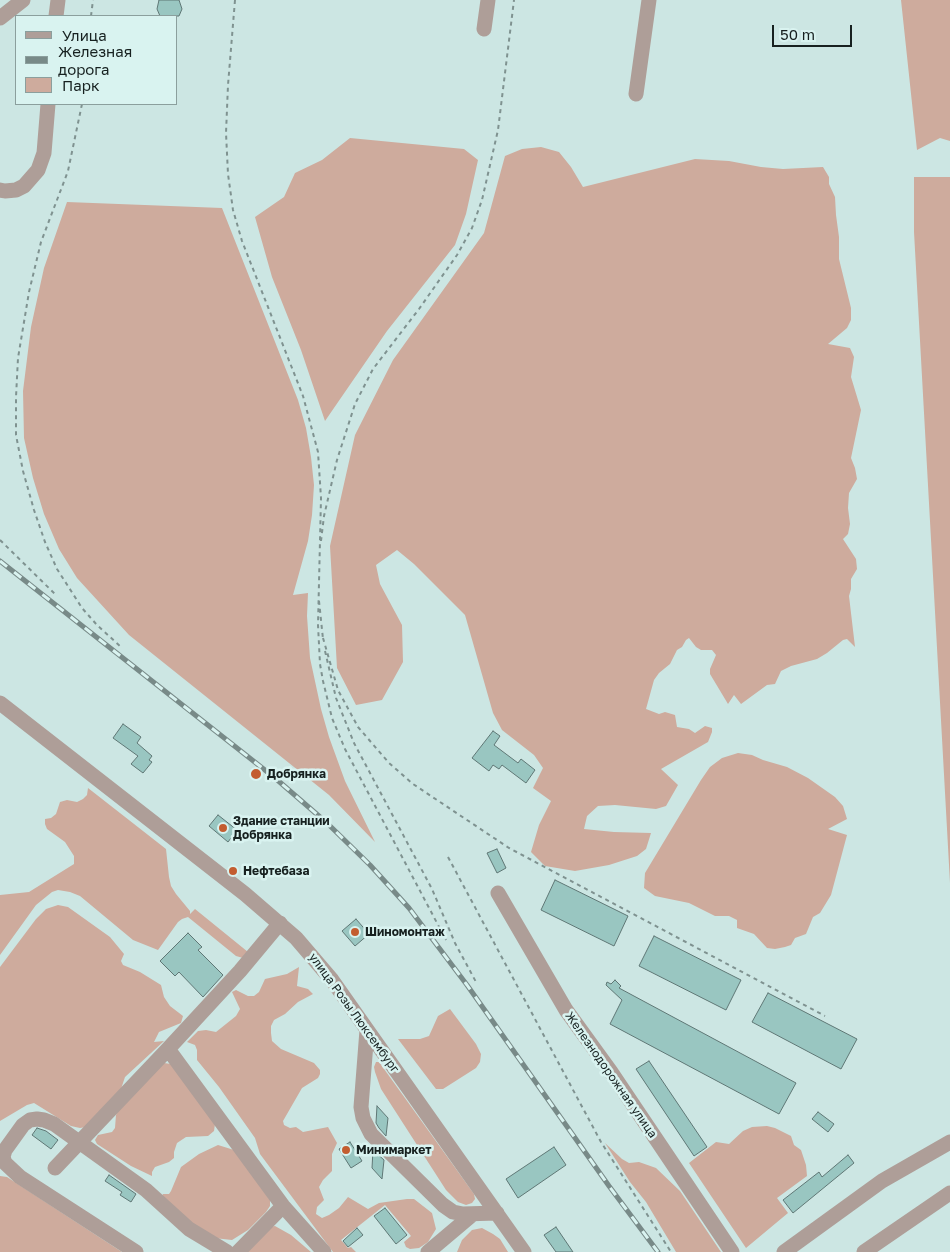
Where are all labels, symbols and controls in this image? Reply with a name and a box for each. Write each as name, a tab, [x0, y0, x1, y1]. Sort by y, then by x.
legend	[15, 15, 178, 105]
scale bar	[775, 15, 855, 47]
text: 50 m	[780, 25, 815, 43]
text: Улица	[62, 26, 107, 44]
text: Железная дорога	[58, 42, 132, 78]
text: Парк	[62, 76, 100, 94]
marker: Добрянка	[249, 767, 263, 781]
place label: Добрянка	[267, 767, 326, 781]
place label: Здание станции Добрянка	[233, 814, 330, 842]
marker: Здание станции Добрянка	[217, 822, 229, 834]
place label: Нефтебаза	[243, 864, 309, 878]
marker: Нефтебаза	[227, 865, 239, 877]
place label: Шинoмонтаж	[365, 925, 445, 939]
marker: Шинoмонтаж	[349, 926, 361, 938]
street label: улица Розы Люксембург	[306, 950, 402, 1076]
street label: Железнодорожная улица	[562, 1009, 660, 1141]
place label: Минимаркет	[356, 1143, 432, 1157]
marker: Минимаркет	[340, 1144, 352, 1156]

